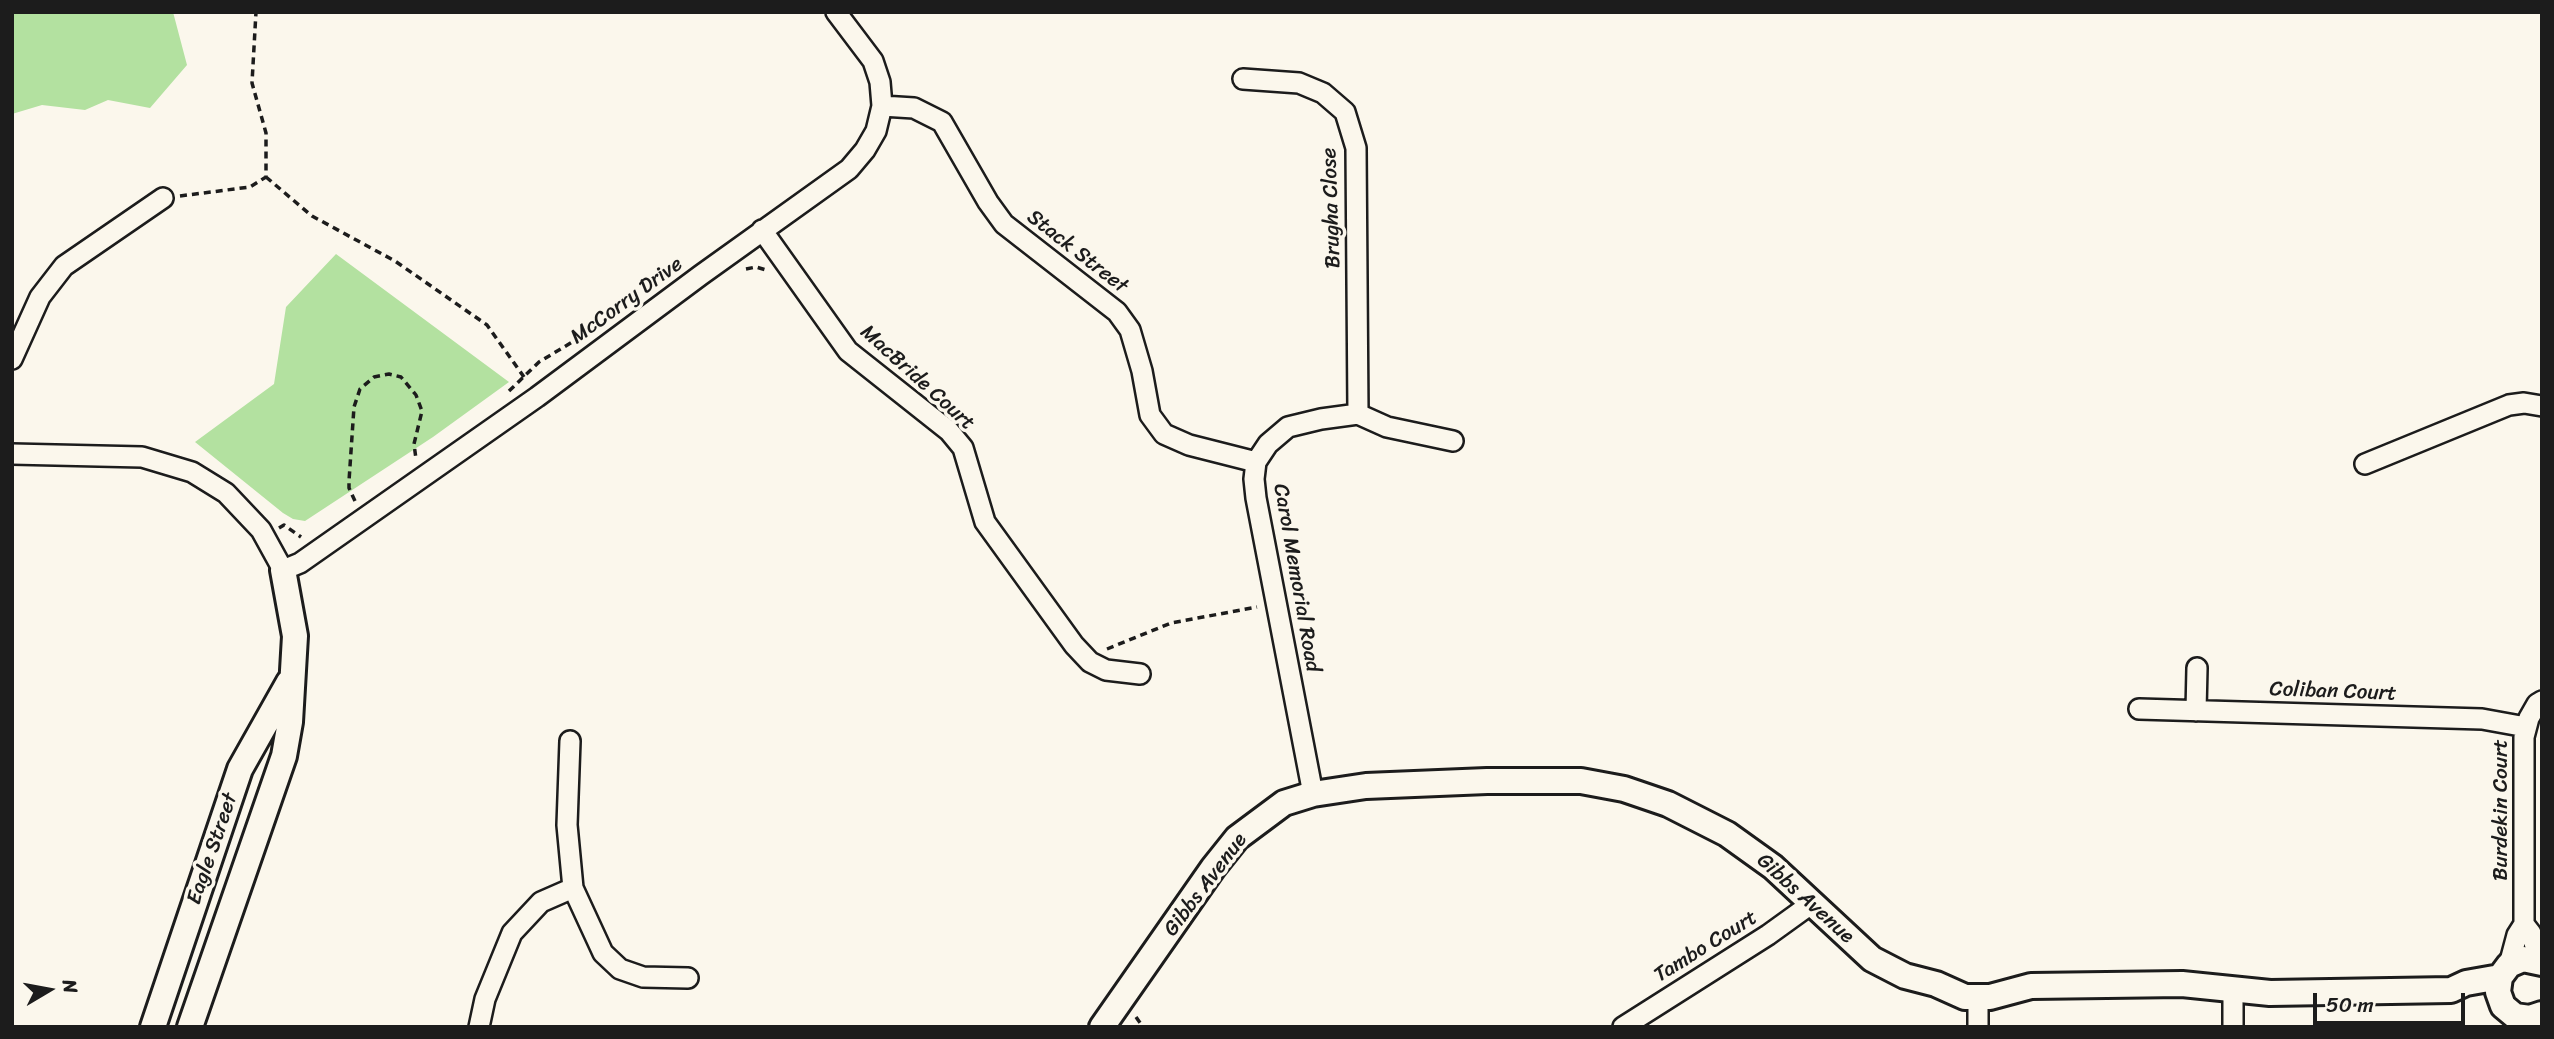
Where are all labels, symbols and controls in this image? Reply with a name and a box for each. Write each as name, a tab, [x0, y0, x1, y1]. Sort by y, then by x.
street label: Brugha Close	[1317, 147, 1347, 269]
street label: Stack Street	[1022, 205, 1132, 299]
street label: McCorry Drive	[566, 252, 688, 350]
street label: MacBride Court	[855, 320, 979, 436]
street label: Carol Memorial Road	[1267, 482, 1325, 674]
street label: Coliban Court	[2269, 677, 2397, 707]
street label: Burdekin Court	[2489, 739, 2515, 881]
street label: Eagle Street	[182, 790, 244, 908]
street label: Gibbs Avenue	[1159, 828, 1253, 942]
street label: Gibbs Avenue	[1751, 849, 1859, 949]
street label: Tambo Court	[1650, 905, 1762, 989]
north arrow	[14, 955, 84, 1025]
text: N	[53, 977, 88, 996]
scale bar	[2316, 979, 2468, 1023]
text: 50 m	[2326, 986, 2374, 1024]

